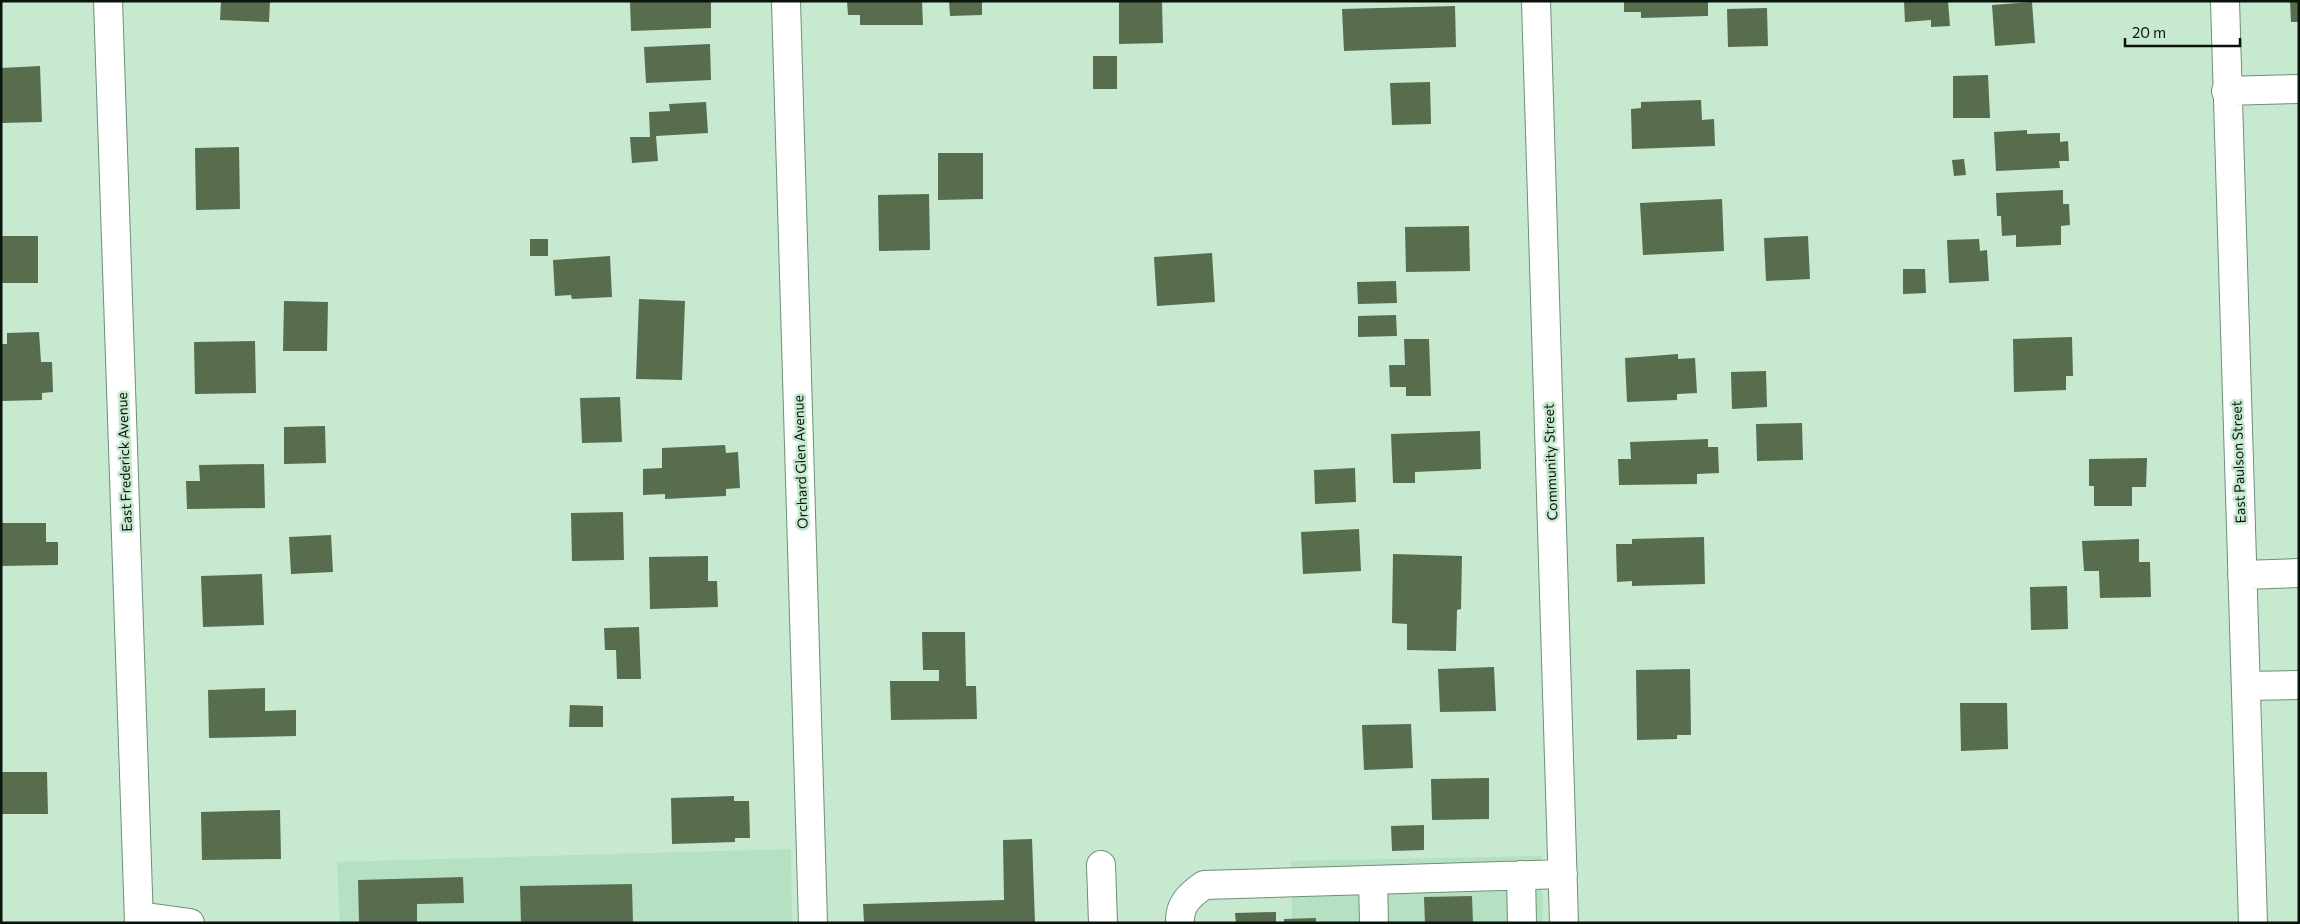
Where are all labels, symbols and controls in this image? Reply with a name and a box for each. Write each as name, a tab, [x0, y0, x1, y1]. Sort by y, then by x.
scale bar	[2125, 15, 2240, 47]
text: 20 m	[2132, 23, 2166, 41]
street label: East Frederick Avenue	[113, 392, 135, 532]
street label: Orchard Glen Avenue	[789, 395, 811, 529]
street label: East Paulson Street	[2227, 400, 2249, 524]
street label: Community Street	[1539, 403, 1561, 521]

